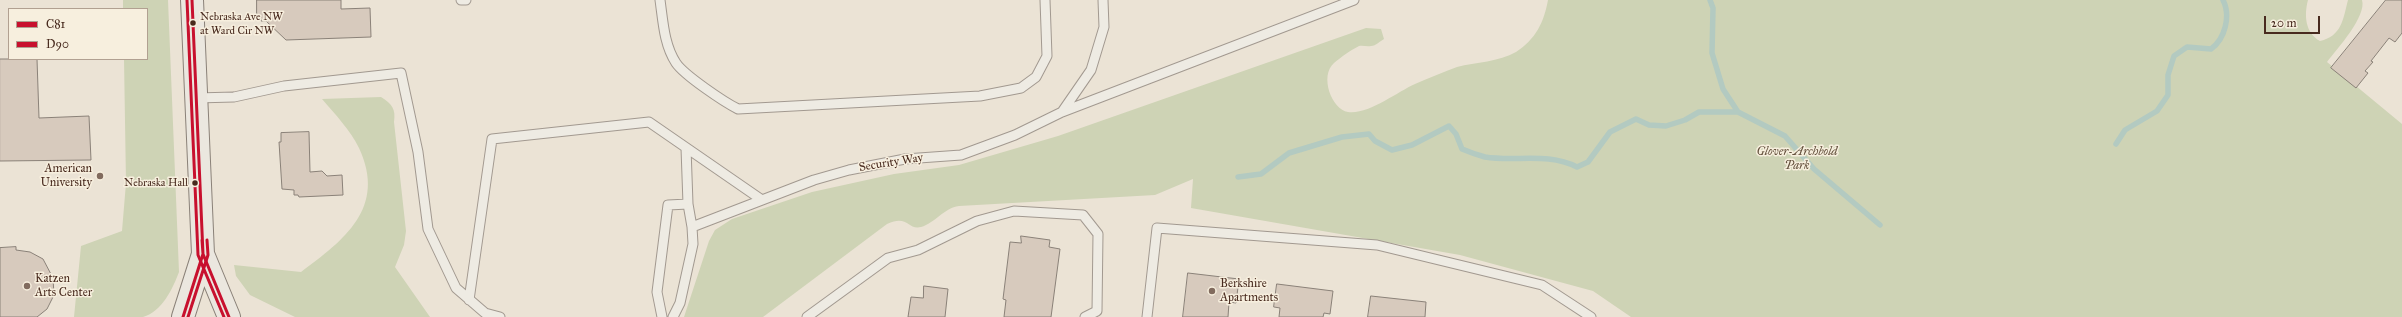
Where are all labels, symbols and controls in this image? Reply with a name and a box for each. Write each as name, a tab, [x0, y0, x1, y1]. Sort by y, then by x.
legend	[8, 8, 148, 60]
scale bar	[2266, 8, 2322, 34]
place label: Nebraska Ave NW at Ward Cir NW	[200, 10, 283, 36]
text: 20 m	[2271, 16, 2297, 30]
text: C81	[46, 17, 65, 31]
marker: Nebraska Ave NW at Ward Cir NW	[188, 18, 198, 28]
text: D90	[46, 37, 69, 51]
park label: Glover-Archbold Park	[1756, 145, 1838, 173]
street label: Security Way	[858, 151, 924, 175]
place label: American University	[41, 162, 92, 190]
marker: American University	[95, 171, 105, 181]
place label: Nebraska Hall	[124, 176, 188, 190]
marker: Nebraska Hall	[190, 178, 200, 188]
place label: Katzen Arts Center	[35, 272, 92, 300]
place label: Berkshire Apartments	[1220, 277, 1278, 305]
marker: Katzen Arts Center	[22, 281, 32, 291]
marker: Berkshire Apartments	[1207, 286, 1217, 296]

